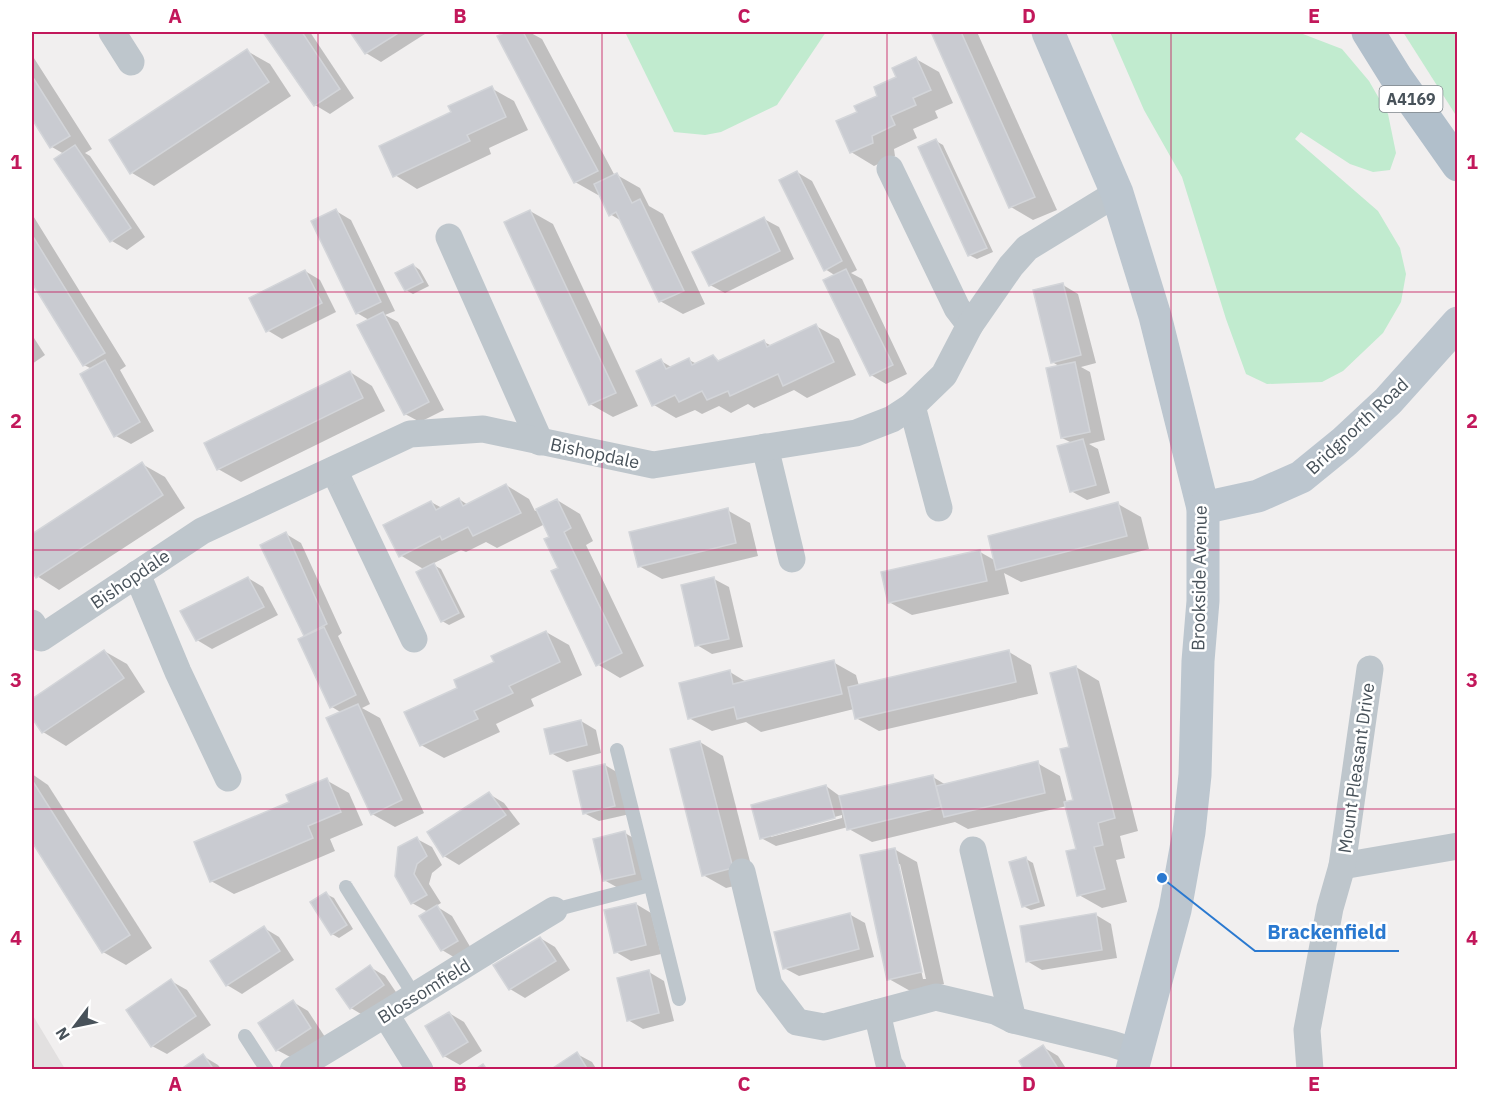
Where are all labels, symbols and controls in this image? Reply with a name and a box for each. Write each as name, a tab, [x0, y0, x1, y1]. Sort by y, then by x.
text: A	[168, 2, 182, 29]
text: B	[453, 2, 467, 29]
text: C	[737, 2, 751, 29]
text: D	[1022, 2, 1036, 29]
text: E	[1308, 2, 1320, 29]
road number: A4169	[1380, 86, 1442, 112]
text: 1	[10, 148, 22, 175]
text: 1	[1466, 148, 1478, 175]
street label: Bridgnorth Road	[1301, 373, 1413, 479]
text: 2	[10, 407, 22, 434]
text: 2	[1466, 407, 1478, 434]
street label: Bishopdale	[548, 432, 642, 474]
street label: Brookside Avenue	[1186, 505, 1212, 651]
street label: Bishopdale	[86, 544, 174, 614]
text: 3	[10, 666, 22, 693]
text: 3	[1466, 666, 1478, 693]
street label: Mount Pleasant Drive	[1333, 681, 1379, 855]
callout: Brackenfield	[1255, 913, 1399, 951]
text: Brackenfield	[1267, 918, 1387, 945]
text: 4	[10, 924, 22, 951]
text: 4	[1466, 924, 1478, 951]
street label: Blossomfield	[373, 953, 475, 1029]
north arrow	[45, 996, 105, 1056]
text: N	[51, 1024, 74, 1044]
text: A	[168, 1070, 182, 1097]
text: B	[453, 1070, 467, 1097]
text: C	[737, 1070, 751, 1097]
text: D	[1022, 1070, 1036, 1097]
text: E	[1308, 1070, 1320, 1097]

